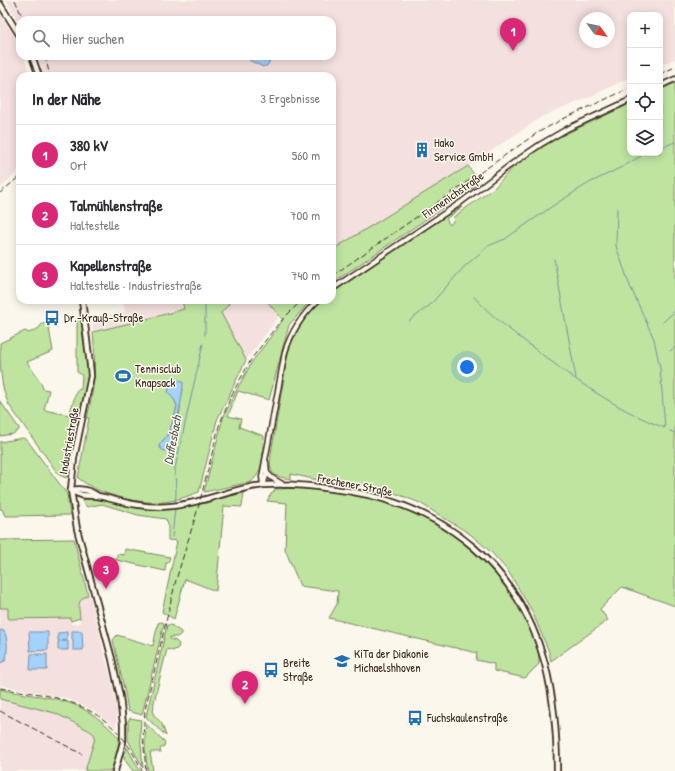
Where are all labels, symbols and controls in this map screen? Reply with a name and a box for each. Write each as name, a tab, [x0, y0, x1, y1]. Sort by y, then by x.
north arrow	[579, 12, 615, 48]
map controls	[627, 12, 663, 156]
button: +	[627, 12, 663, 48]
search box	[16, 16, 336, 60]
pin: 1	[500, 18, 526, 51]
icon: search	[30, 27, 52, 49]
text: Hier suchen	[62, 28, 124, 49]
button: −	[627, 48, 663, 84]
button: locate	[627, 84, 663, 120]
text: In der Nähe	[32, 87, 101, 110]
text: 3 Ergebnisse	[260, 89, 320, 107]
button: layers	[627, 120, 663, 156]
place label: Hako Service GmbH	[434, 134, 493, 165]
text: 380 kV	[70, 135, 108, 156]
building icon: Hako Service GmbH	[413, 141, 431, 159]
text: 1	[43, 146, 47, 164]
text: 560 m	[292, 146, 320, 164]
text: Ort	[70, 156, 87, 174]
street label: Firmenichstraße	[418, 167, 487, 223]
text: Talmühlenstraße	[70, 195, 163, 216]
text: 2	[42, 206, 48, 224]
text: 700 m	[290, 206, 320, 224]
text: Haltestelle	[70, 216, 120, 234]
text: Kapellenstraße	[70, 255, 152, 276]
text: 3	[42, 266, 48, 284]
text: 740 m	[291, 266, 320, 284]
text: Haltestelle · Industriestraße	[70, 276, 202, 294]
bus stop icon: Dr.-Krauß-Straße	[43, 309, 61, 327]
place label: Dr.-Krauß-Straße	[64, 309, 144, 326]
your location	[457, 357, 477, 377]
place label: Tennisclub Knapsack	[135, 360, 181, 391]
sports icon: Tennisclub Knapsack	[114, 367, 132, 385]
street label: Industriestraße	[54, 406, 83, 476]
water label: Duffesbach	[158, 413, 186, 466]
street label: Frechener Straße	[315, 469, 394, 500]
pin: 3	[93, 556, 119, 589]
place label: KiTa der Diakonie Michaelshhoven	[354, 645, 429, 676]
school or university icon: KiTa der Diakonie Michaelshhoven	[333, 652, 351, 670]
place label: Breite Straße	[283, 654, 313, 685]
bus stop icon: Breite Straße	[262, 661, 280, 679]
pin: 2	[232, 671, 258, 704]
bus stop icon: Fuchskaulenstraße	[406, 709, 424, 727]
place label: Fuchskaulenstraße	[426, 709, 508, 726]

